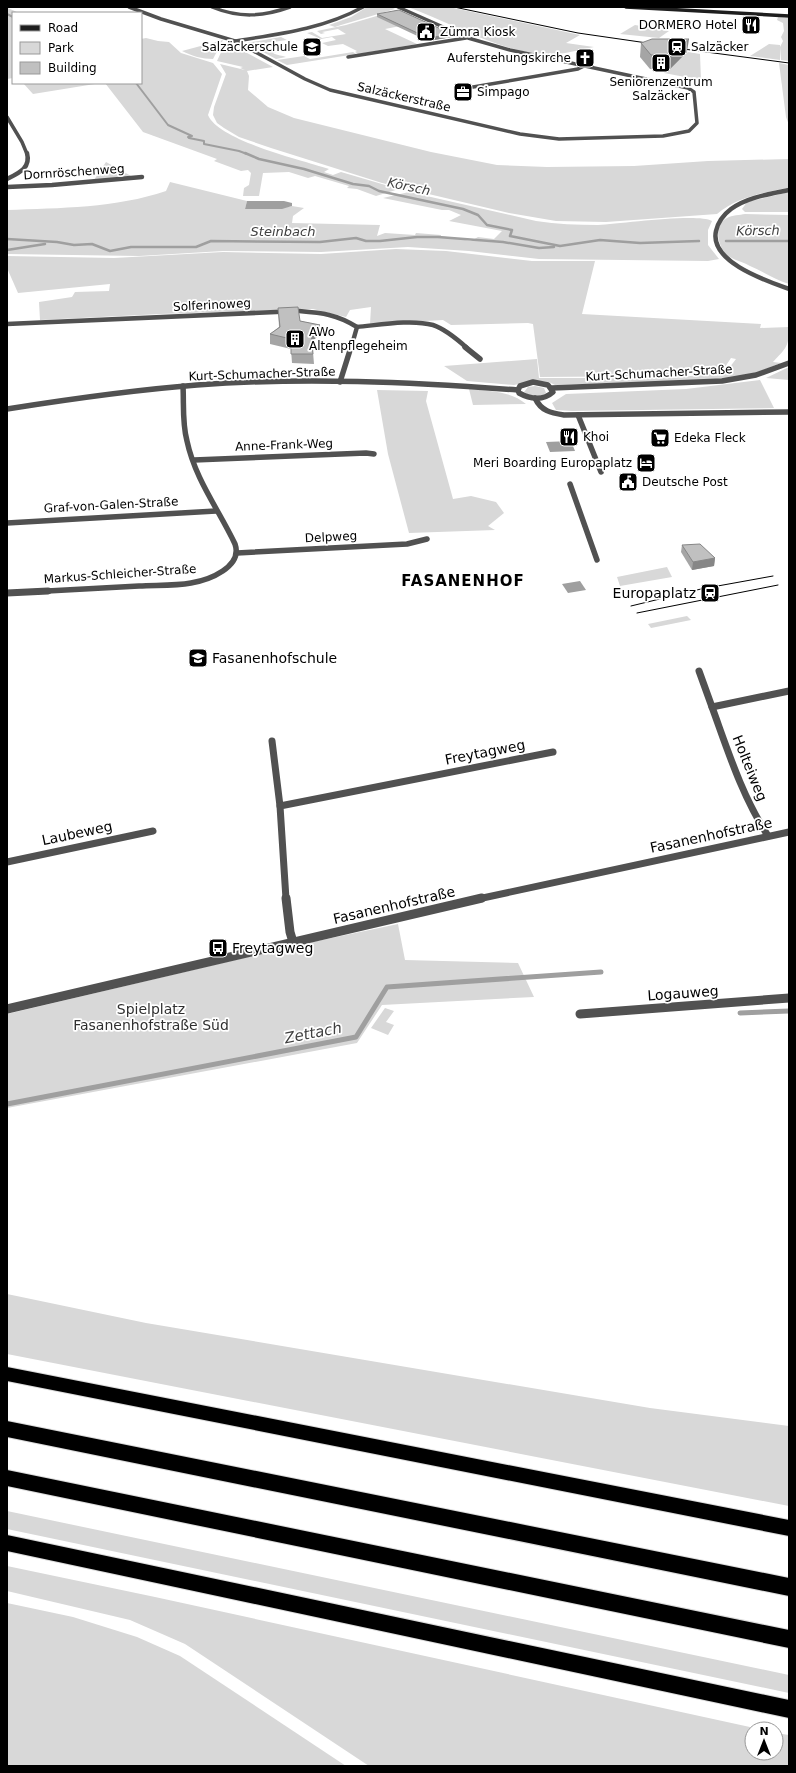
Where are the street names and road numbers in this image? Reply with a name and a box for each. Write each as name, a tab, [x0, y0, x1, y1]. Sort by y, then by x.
street label: Salzäckerstraße	[356, 79, 452, 115]
street label: Dornröschenweg	[23, 161, 125, 183]
street label: Solferinoweg	[173, 296, 251, 314]
street label: Kurt-Schumacher-Straße	[585, 362, 733, 384]
street label: Kurt-Schumacher-Straße	[188, 364, 336, 384]
street label: Anne-Frank-Weg	[235, 436, 333, 454]
street label: Graf-von-Galen-Straße	[43, 494, 179, 516]
street label: Delpweg	[304, 529, 358, 545]
street label: Markus-Schleicher-Straße	[43, 562, 197, 586]
street label: Holteiweg	[729, 733, 771, 803]
street label: Freytagweg	[444, 736, 526, 768]
street label: Fasanenhofstraße	[648, 814, 774, 856]
street label: Laubeweg	[40, 818, 114, 848]
street label: Fasanenhofstraße	[332, 883, 456, 927]
street label: Logauweg	[647, 983, 719, 1003]

